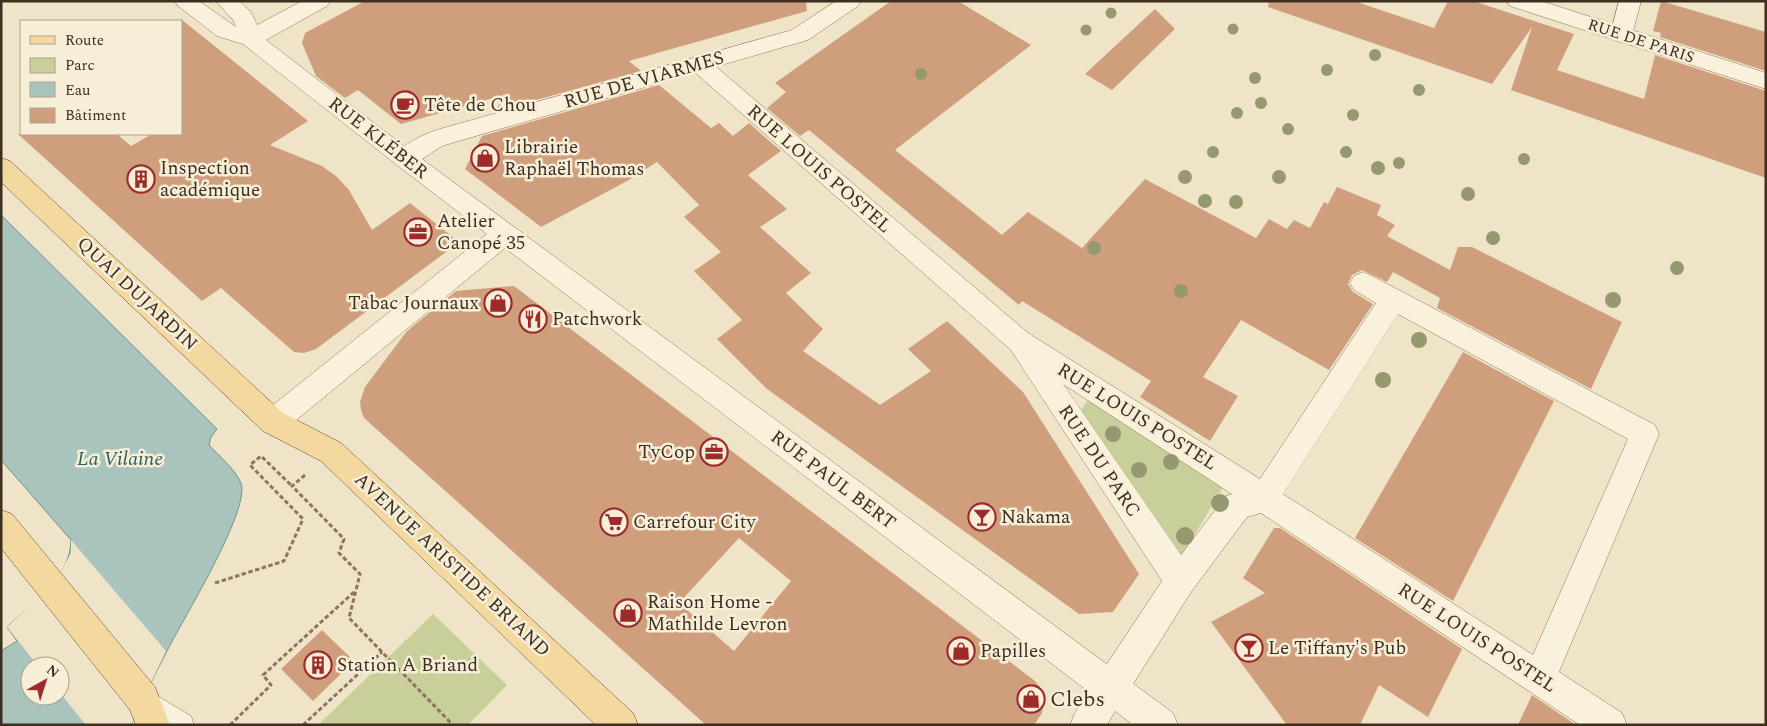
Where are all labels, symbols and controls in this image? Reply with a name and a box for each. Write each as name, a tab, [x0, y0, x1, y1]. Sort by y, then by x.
street label: RUE DE PARIS	[1585, 12, 1697, 70]
legend	[20, 20, 182, 135]
text: Route	[65, 29, 104, 52]
street label: RUE DE VIARMES	[560, 43, 728, 117]
text: Parc	[65, 54, 95, 77]
text: Eau	[65, 79, 91, 102]
street label: RUE KLÉBER	[322, 90, 435, 187]
cafe icon: Tête de Chou	[390, 90, 420, 120]
place label: Tête de Chou	[424, 91, 536, 120]
street label: RUE LOUIS POSTEL	[740, 98, 898, 240]
text: Bâtiment	[65, 104, 126, 127]
place label: Librairie Raphaël Thomas	[504, 133, 644, 184]
shop icon: Librairie Raphaël Thomas	[470, 143, 500, 173]
place label: Inspection académique	[160, 154, 260, 205]
building icon: Inspection académique	[126, 164, 156, 194]
place label: Atelier Canopé 35	[437, 207, 525, 258]
office icon: Atelier Canopé 35	[403, 217, 433, 247]
street label: QUAI DUJARDIN	[70, 230, 204, 358]
shop icon: Tabac Journaux	[483, 288, 513, 318]
place label: Tabac Journaux	[348, 289, 479, 318]
restaurant icon: Patchwork	[518, 304, 548, 334]
place label: Patchwork	[552, 305, 643, 334]
street label: RUE LOUIS POSTEL	[1051, 356, 1223, 478]
street label: RUE DU PARC	[1050, 399, 1148, 523]
street label: RUE PAUL BERT	[764, 423, 902, 537]
office icon: TyCop	[699, 437, 729, 467]
place label: TyCop	[638, 438, 695, 467]
water label: La Vilaine	[77, 444, 163, 474]
street label: AVENUE ARISTIDE BRIAND	[347, 466, 557, 664]
bar icon: Nakama	[967, 502, 997, 532]
place label: Nakama	[1001, 503, 1071, 532]
supermarket icon: Carrefour City	[599, 507, 629, 537]
place label: Carrefour City	[633, 508, 757, 537]
street label: RUE LOUIS POSTEL	[1392, 576, 1562, 700]
place label: Raison Home - Mathilde Levron	[647, 588, 788, 639]
shop icon: Raison Home - Mathilde Levron	[613, 598, 643, 628]
bar icon: Le Tiffany's Pub	[1234, 633, 1264, 663]
place label: Le Tiffany's Pub	[1268, 634, 1406, 663]
shop icon: Papilles	[946, 636, 976, 666]
place label: Papilles	[980, 637, 1046, 666]
building icon: Station A Briand	[303, 650, 333, 680]
place label: Station A Briand	[337, 651, 478, 680]
north arrow	[20, 656, 70, 706]
text: N	[42, 660, 64, 683]
place label: Clebs	[1050, 683, 1105, 716]
shop icon: Clebs	[1016, 684, 1046, 714]

